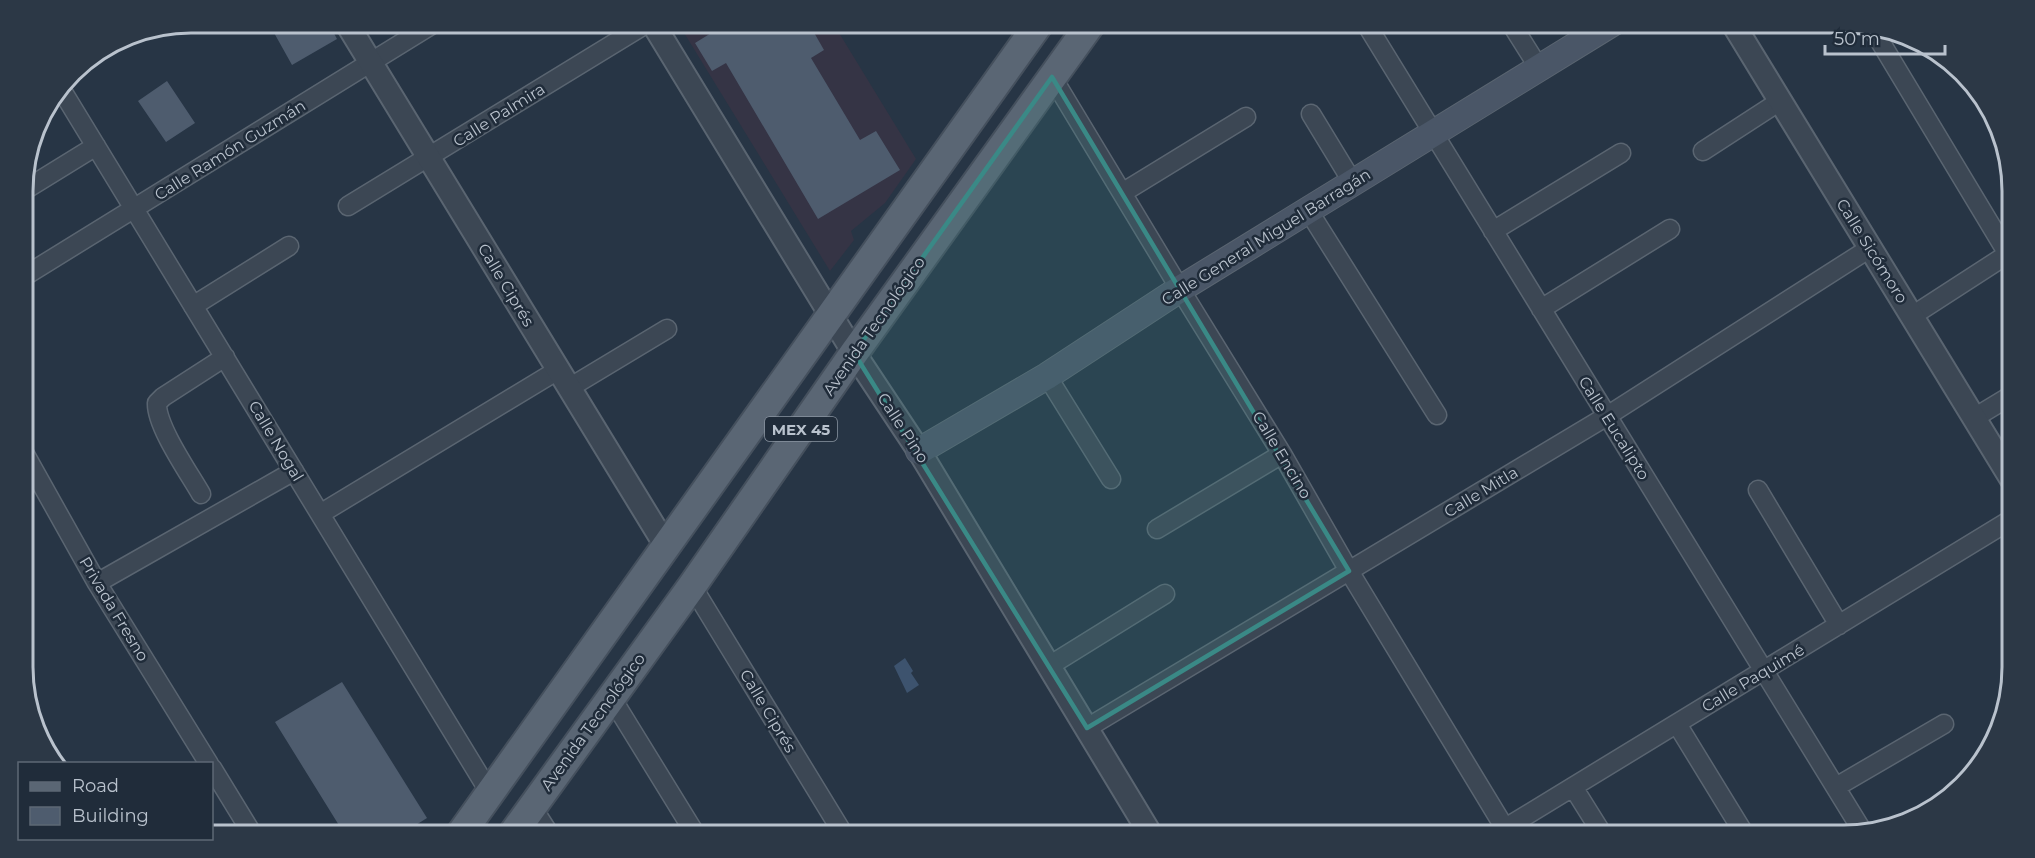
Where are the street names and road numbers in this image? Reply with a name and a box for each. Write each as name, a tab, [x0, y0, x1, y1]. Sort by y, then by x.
street label: Calle Palmira	[450, 79, 548, 151]
street label: Calle Ramón Guzmán	[151, 96, 309, 204]
street label: Calle General Miguel Barragán	[1158, 165, 1374, 309]
street label: Calle Sicómoro	[1832, 195, 1912, 307]
street label: Calle Ciprés	[474, 240, 538, 330]
street label: Avenida Tecnológico	[819, 253, 929, 399]
street label: Calle Eucalipto	[1575, 373, 1653, 483]
street label: Calle Pino	[873, 389, 933, 467]
street label: Calle Nogal	[244, 397, 308, 485]
street label: Calle Encino	[1248, 408, 1316, 502]
road number: MEX 45	[765, 417, 837, 441]
street label: Calle Mitla	[1441, 463, 1521, 521]
street label: Privada Fresno	[75, 553, 153, 665]
street label: Calle Paquimé	[1698, 640, 1808, 716]
street label: Avenida Tecnológico	[537, 650, 649, 794]
street label: Calle Ciprés	[736, 666, 800, 756]

